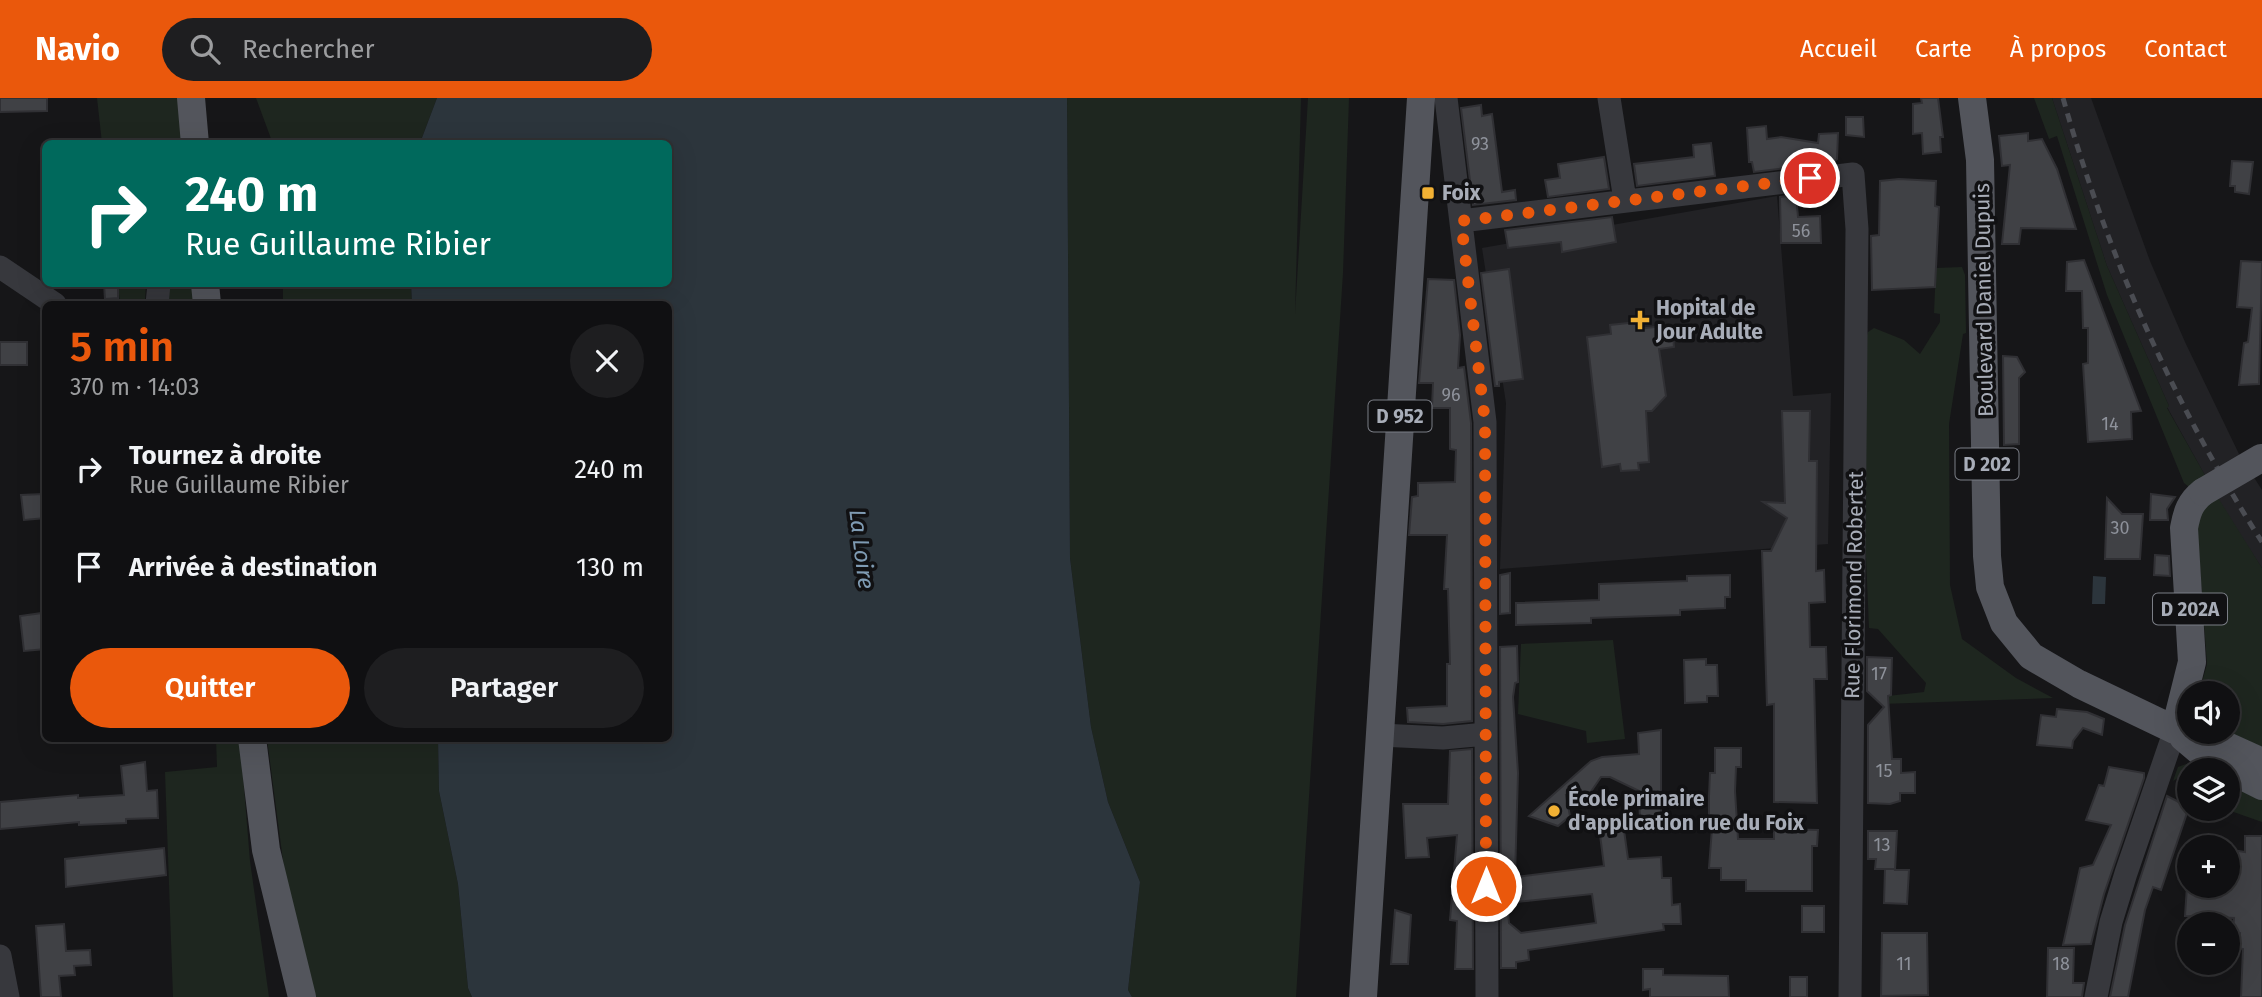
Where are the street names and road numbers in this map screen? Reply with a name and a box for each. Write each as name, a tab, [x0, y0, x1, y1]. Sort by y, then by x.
street label: Boulevard Daniel Dupuis	[1969, 183, 1999, 417]
road number: D 952	[1368, 400, 1432, 432]
road number: D 202	[1955, 448, 2018, 480]
street label: Rue Florimond Robertet	[1839, 470, 1869, 699]
road number: D 202A	[2153, 594, 2227, 624]

